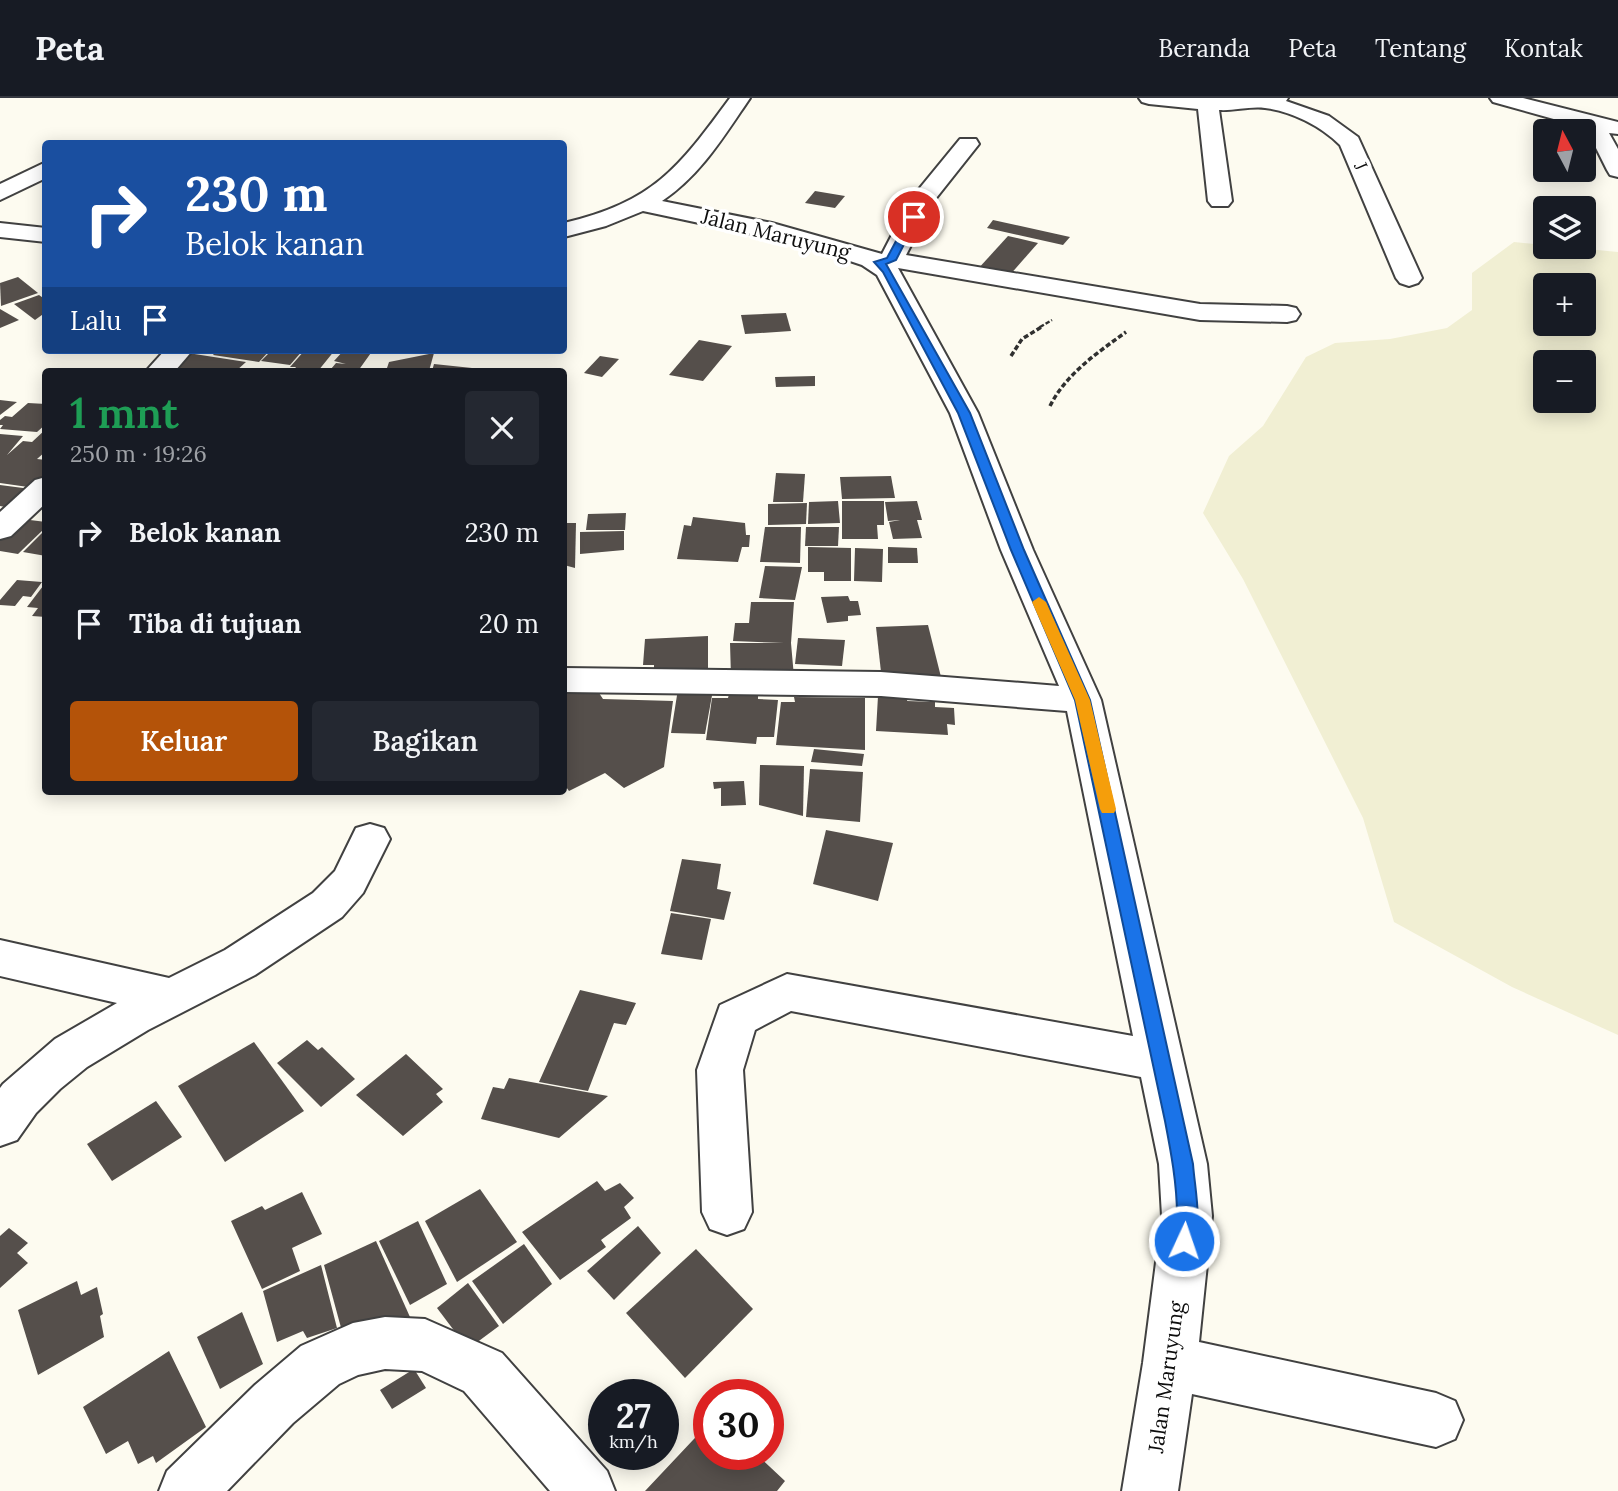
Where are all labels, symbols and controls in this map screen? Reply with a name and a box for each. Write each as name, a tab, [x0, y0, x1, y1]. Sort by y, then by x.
text: Peta	[35, 27, 104, 69]
text: Beranda	[1158, 33, 1250, 64]
text: Peta	[1288, 33, 1337, 64]
text: Tentang	[1375, 33, 1466, 64]
text: Kontak	[1504, 33, 1583, 64]
north arrow	[1533, 119, 1596, 182]
map controls	[1533, 119, 1596, 413]
street label: J	[1349, 157, 1373, 174]
text: 230 m	[185, 162, 328, 224]
icon: right	[70, 168, 161, 259]
pin	[884, 187, 944, 247]
button: layers	[1533, 196, 1596, 259]
icon: arrive	[895, 198, 933, 236]
street label: Jalan Maruyung	[698, 202, 854, 266]
text: Belok kanan	[185, 223, 364, 264]
button: +	[1533, 273, 1596, 336]
icon: arrive	[136, 301, 174, 339]
text: Lalu	[70, 304, 122, 337]
button: −	[1533, 350, 1596, 413]
text: 1 mnt	[70, 386, 179, 440]
button: close	[465, 391, 539, 465]
text: 250 m · 19:26	[70, 439, 207, 468]
icon: right	[70, 514, 108, 552]
text: Belok kanan	[129, 516, 281, 549]
text: 230 m	[465, 516, 539, 549]
icon: arrive	[70, 605, 108, 643]
text: Tiba di tujuan	[129, 607, 301, 640]
text: 20 m	[479, 607, 539, 640]
button: Keluar	[70, 701, 298, 781]
button: Bagikan	[312, 701, 539, 781]
position arrow	[1147, 1204, 1221, 1278]
street label: Jalan Maruyung	[1142, 1299, 1190, 1456]
speed limit sign: 30	[693, 1379, 784, 1470]
text: 27	[616, 1393, 651, 1438]
text: km/h	[609, 1430, 658, 1453]

